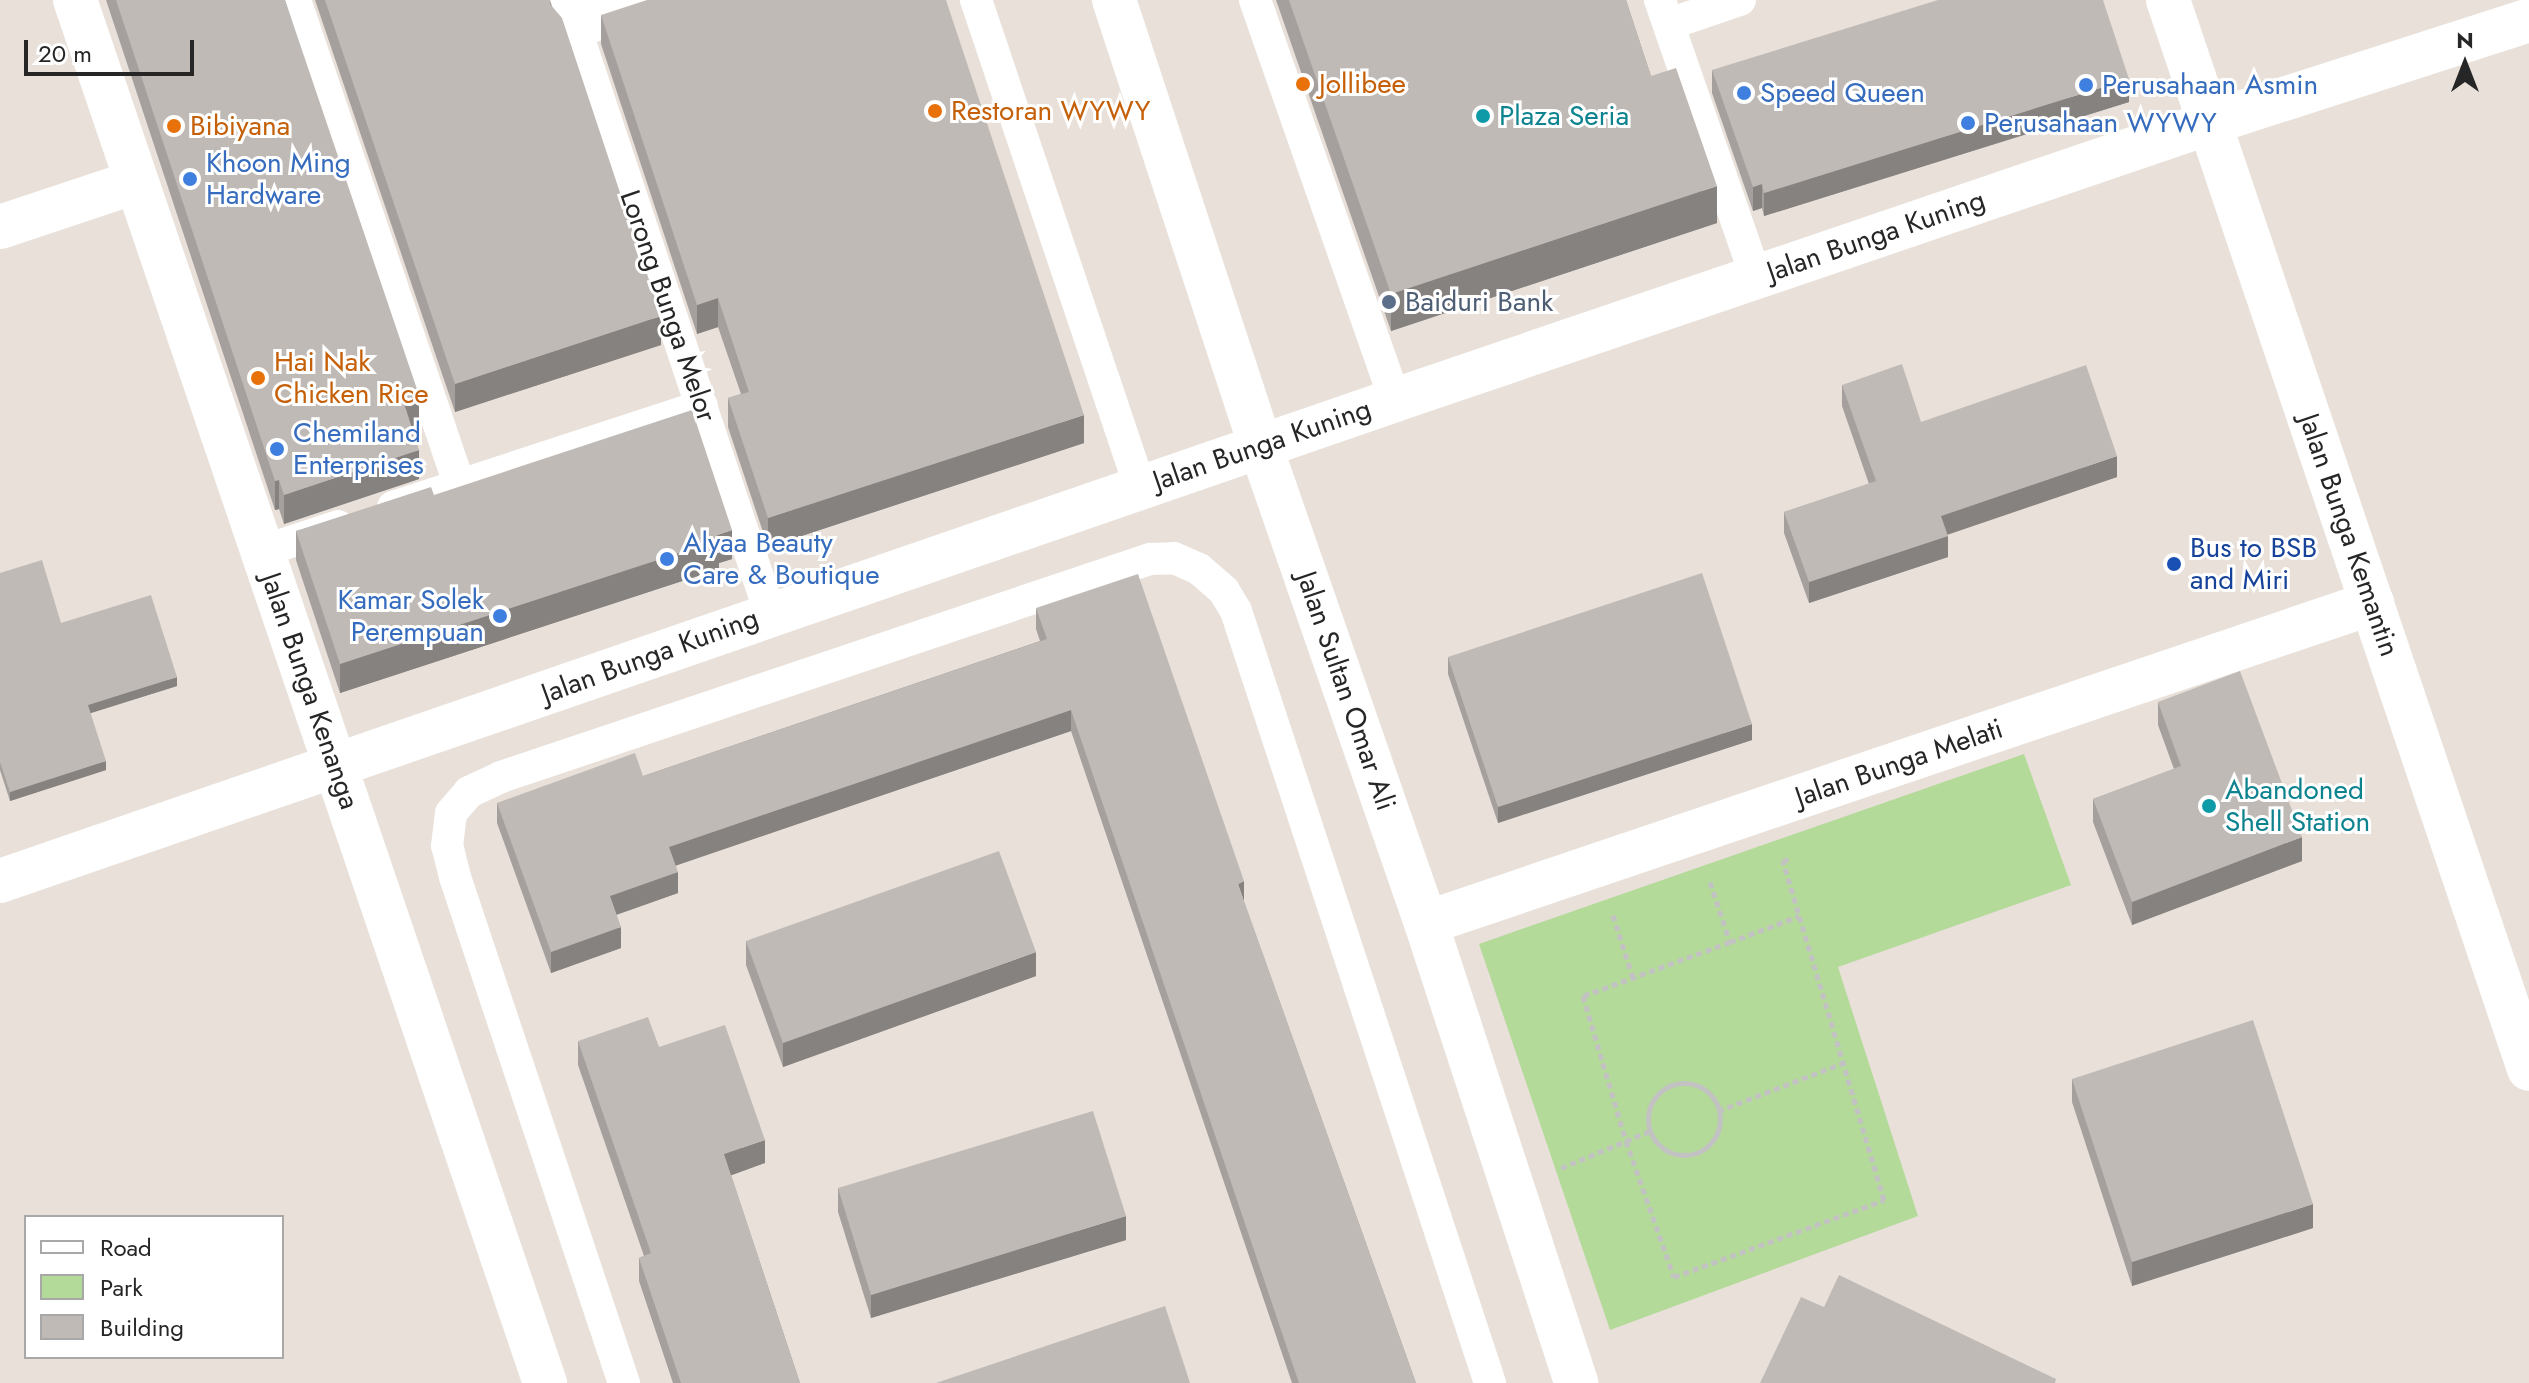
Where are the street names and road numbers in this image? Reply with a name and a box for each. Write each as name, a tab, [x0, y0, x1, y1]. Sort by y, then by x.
street label: Jalan Bunga Kuning	[1763, 183, 1989, 289]
street label: Lorong Bunga Melor	[613, 186, 723, 426]
street label: Jalan Bunga Kuning	[1149, 392, 1375, 498]
street label: Jalan Bunga Kemantin	[2292, 409, 2406, 661]
street label: Jalan Sultan Omar Ali	[1289, 567, 1403, 815]
street label: Jalan Bunga Kenanga	[254, 568, 366, 814]
street label: Jalan Bunga Kuning	[537, 601, 763, 711]
street label: Jalan Bunga Melati	[1791, 712, 2007, 814]

